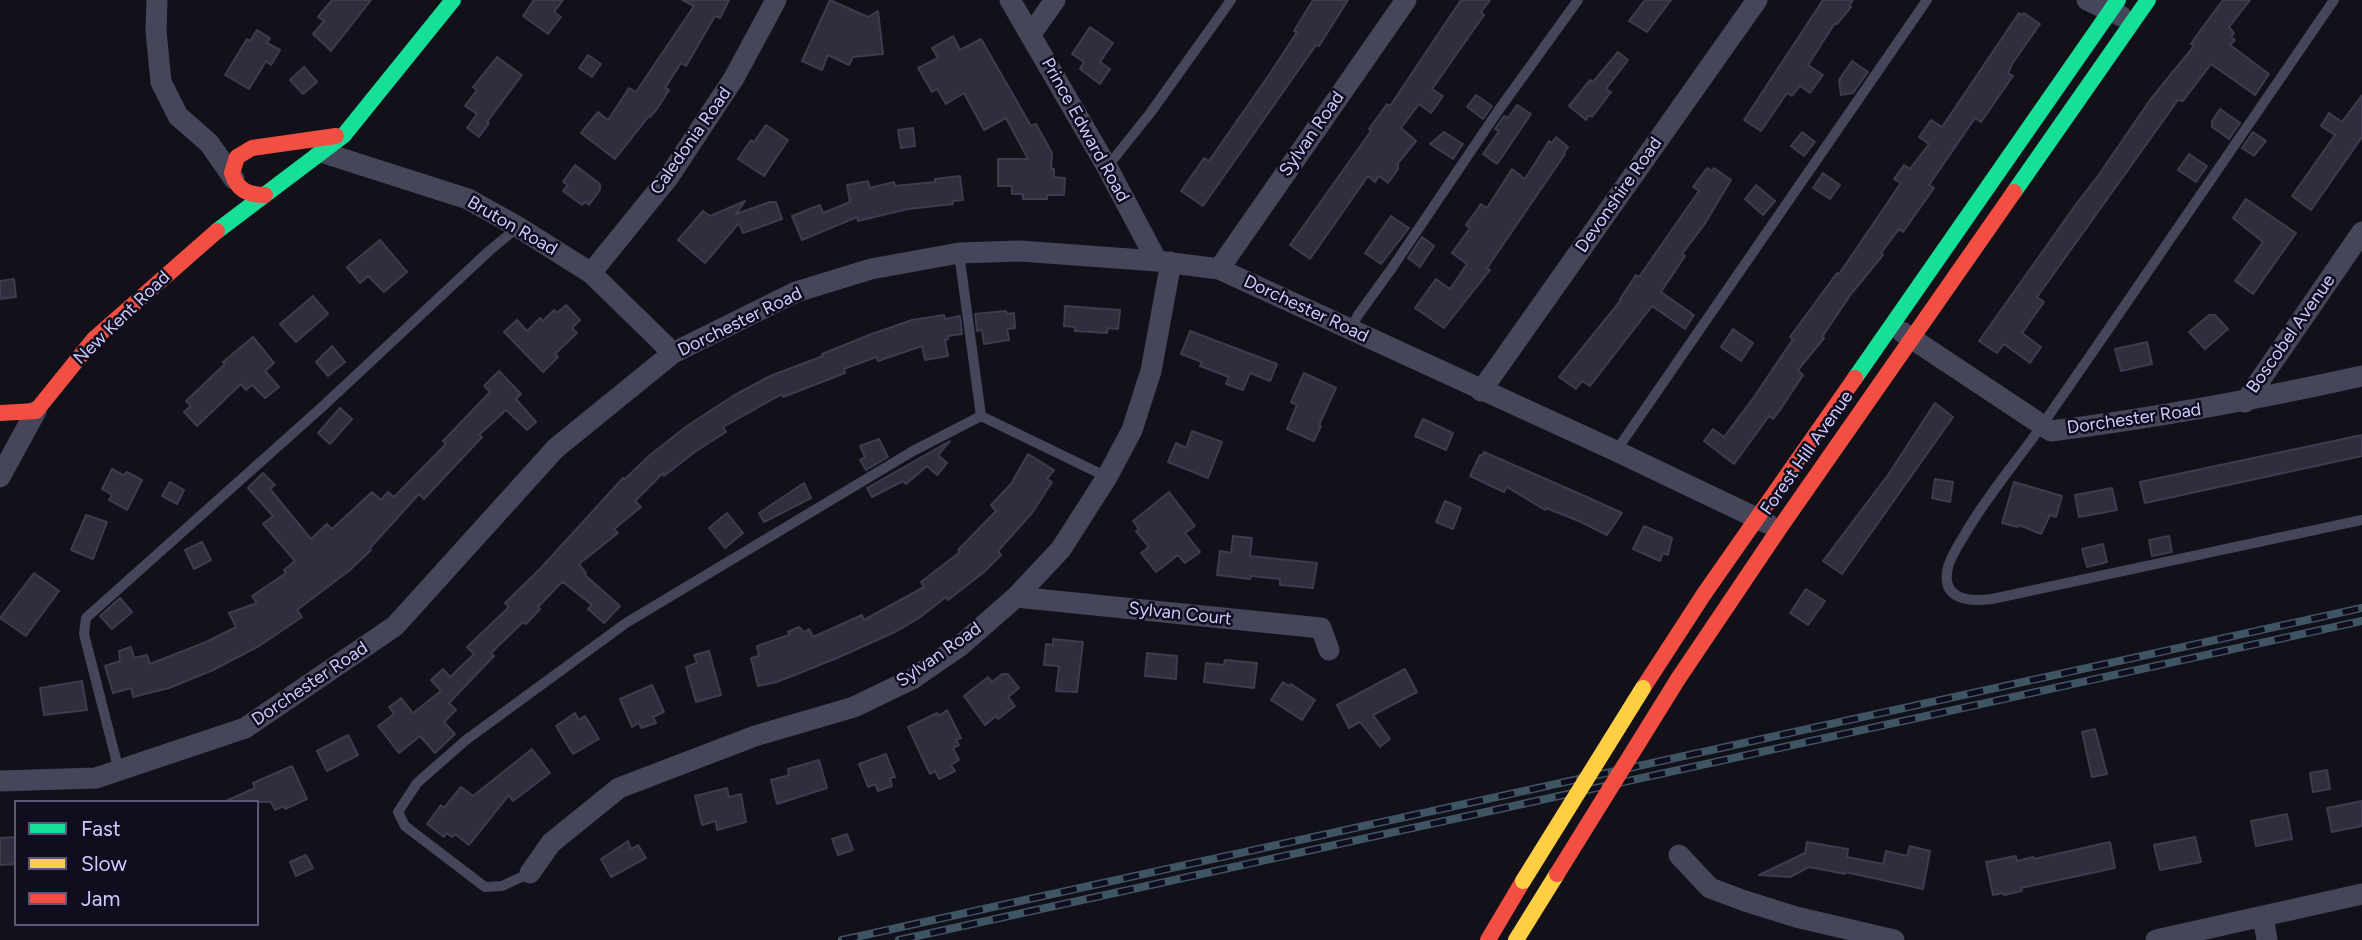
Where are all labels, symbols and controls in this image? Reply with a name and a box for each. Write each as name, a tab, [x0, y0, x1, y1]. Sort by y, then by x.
street label: Prince Edward Road	[1036, 54, 1134, 206]
street label: Caledonia Road	[646, 83, 736, 199]
street label: Sylvan Road	[1275, 87, 1349, 181]
street label: Devonshire Road	[1571, 133, 1667, 257]
street label: Bruton Road	[463, 192, 561, 260]
street label: New Kent Road	[69, 267, 175, 369]
street label: Dorchester Road	[1240, 271, 1372, 347]
street label: Boscobel Avenue	[2242, 271, 2340, 397]
street label: Dorchester Road	[674, 283, 806, 361]
street label: Forest Hill Avenue	[1756, 387, 1858, 519]
street label: Dorchester Road	[2065, 399, 2203, 439]
street label: Sylvan Court	[1127, 598, 1233, 630]
street label: Sylvan Road	[892, 618, 986, 692]
street label: Dorchester Road	[248, 637, 372, 731]
legend	[14, 800, 259, 926]
text: Fast	[81, 816, 121, 841]
text: Slow	[81, 851, 127, 876]
text: Jam	[81, 886, 120, 911]

